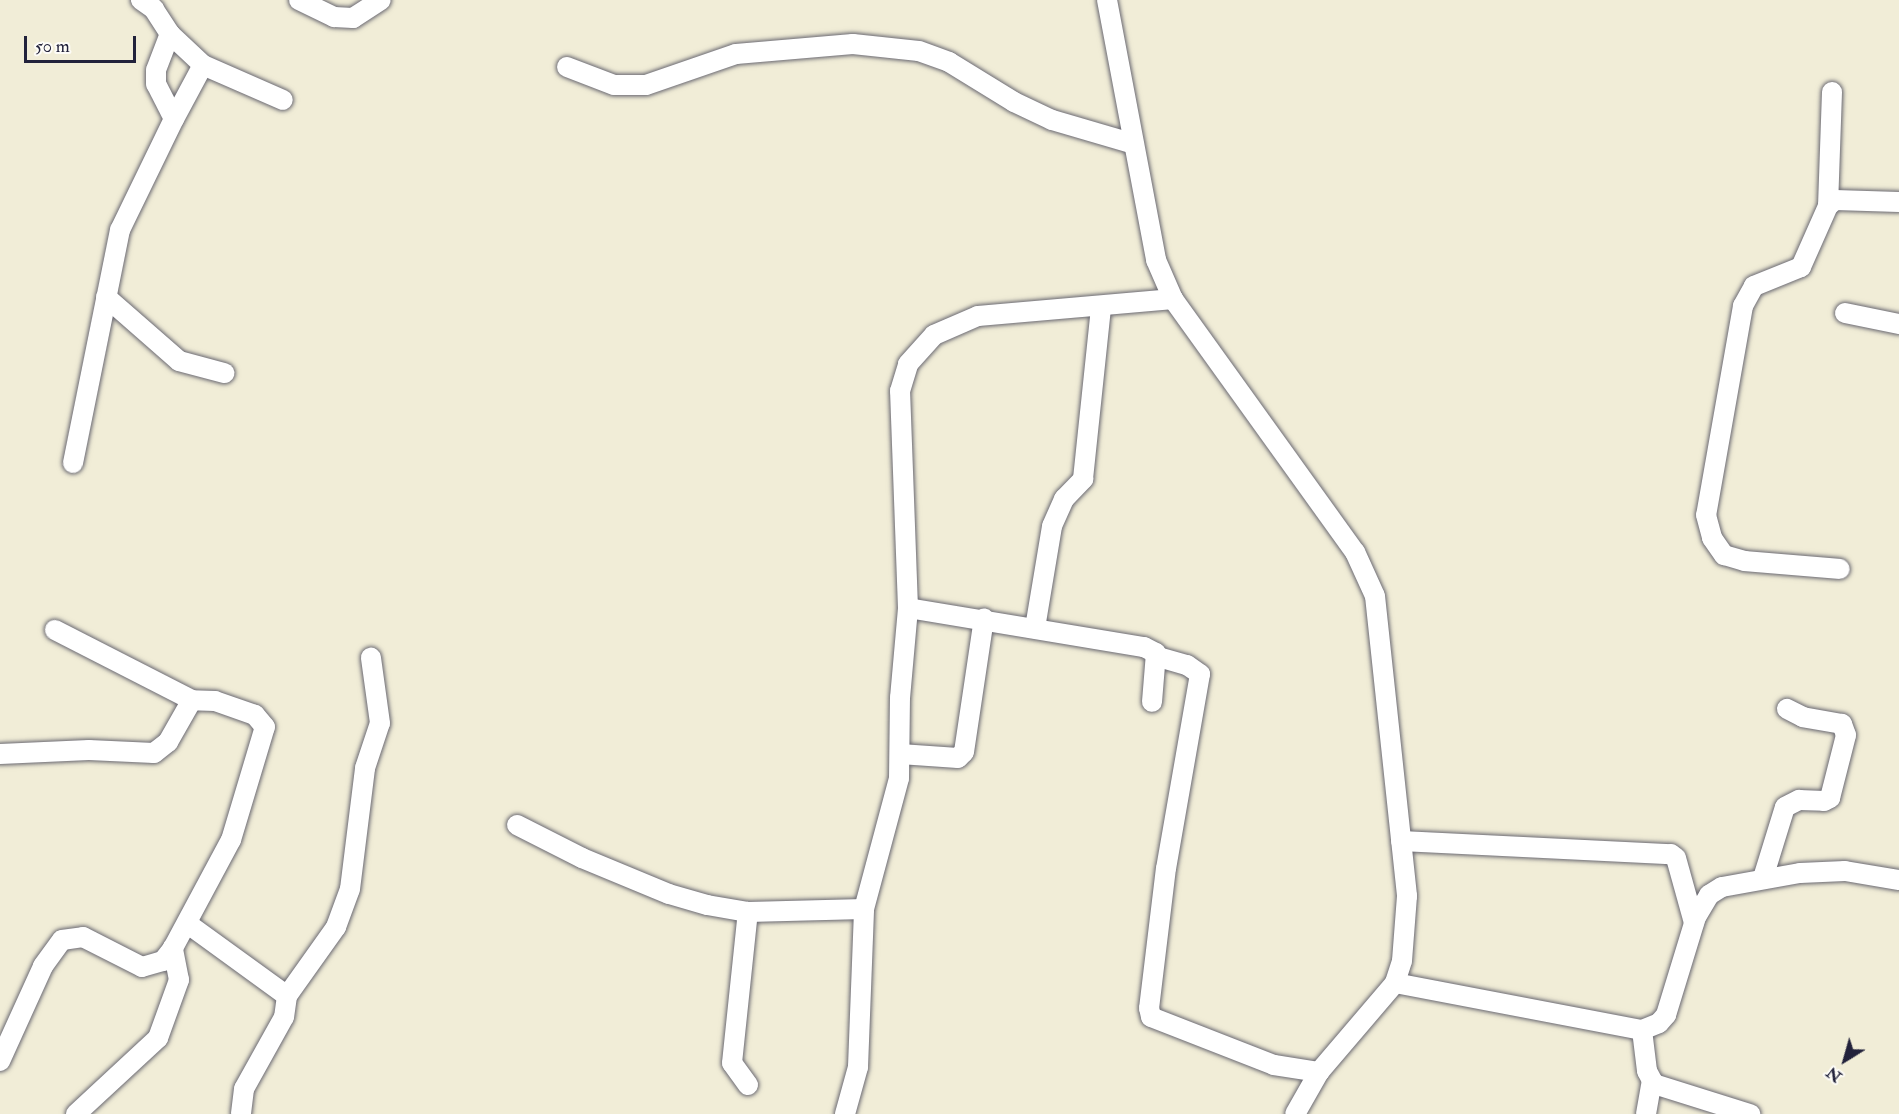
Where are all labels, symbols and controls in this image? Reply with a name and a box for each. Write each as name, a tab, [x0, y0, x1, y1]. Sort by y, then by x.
scale bar	[27, 24, 140, 62]
text: 50 m	[35, 35, 70, 58]
north arrow	[1815, 1030, 1875, 1090]
text: N	[1822, 1062, 1846, 1087]

